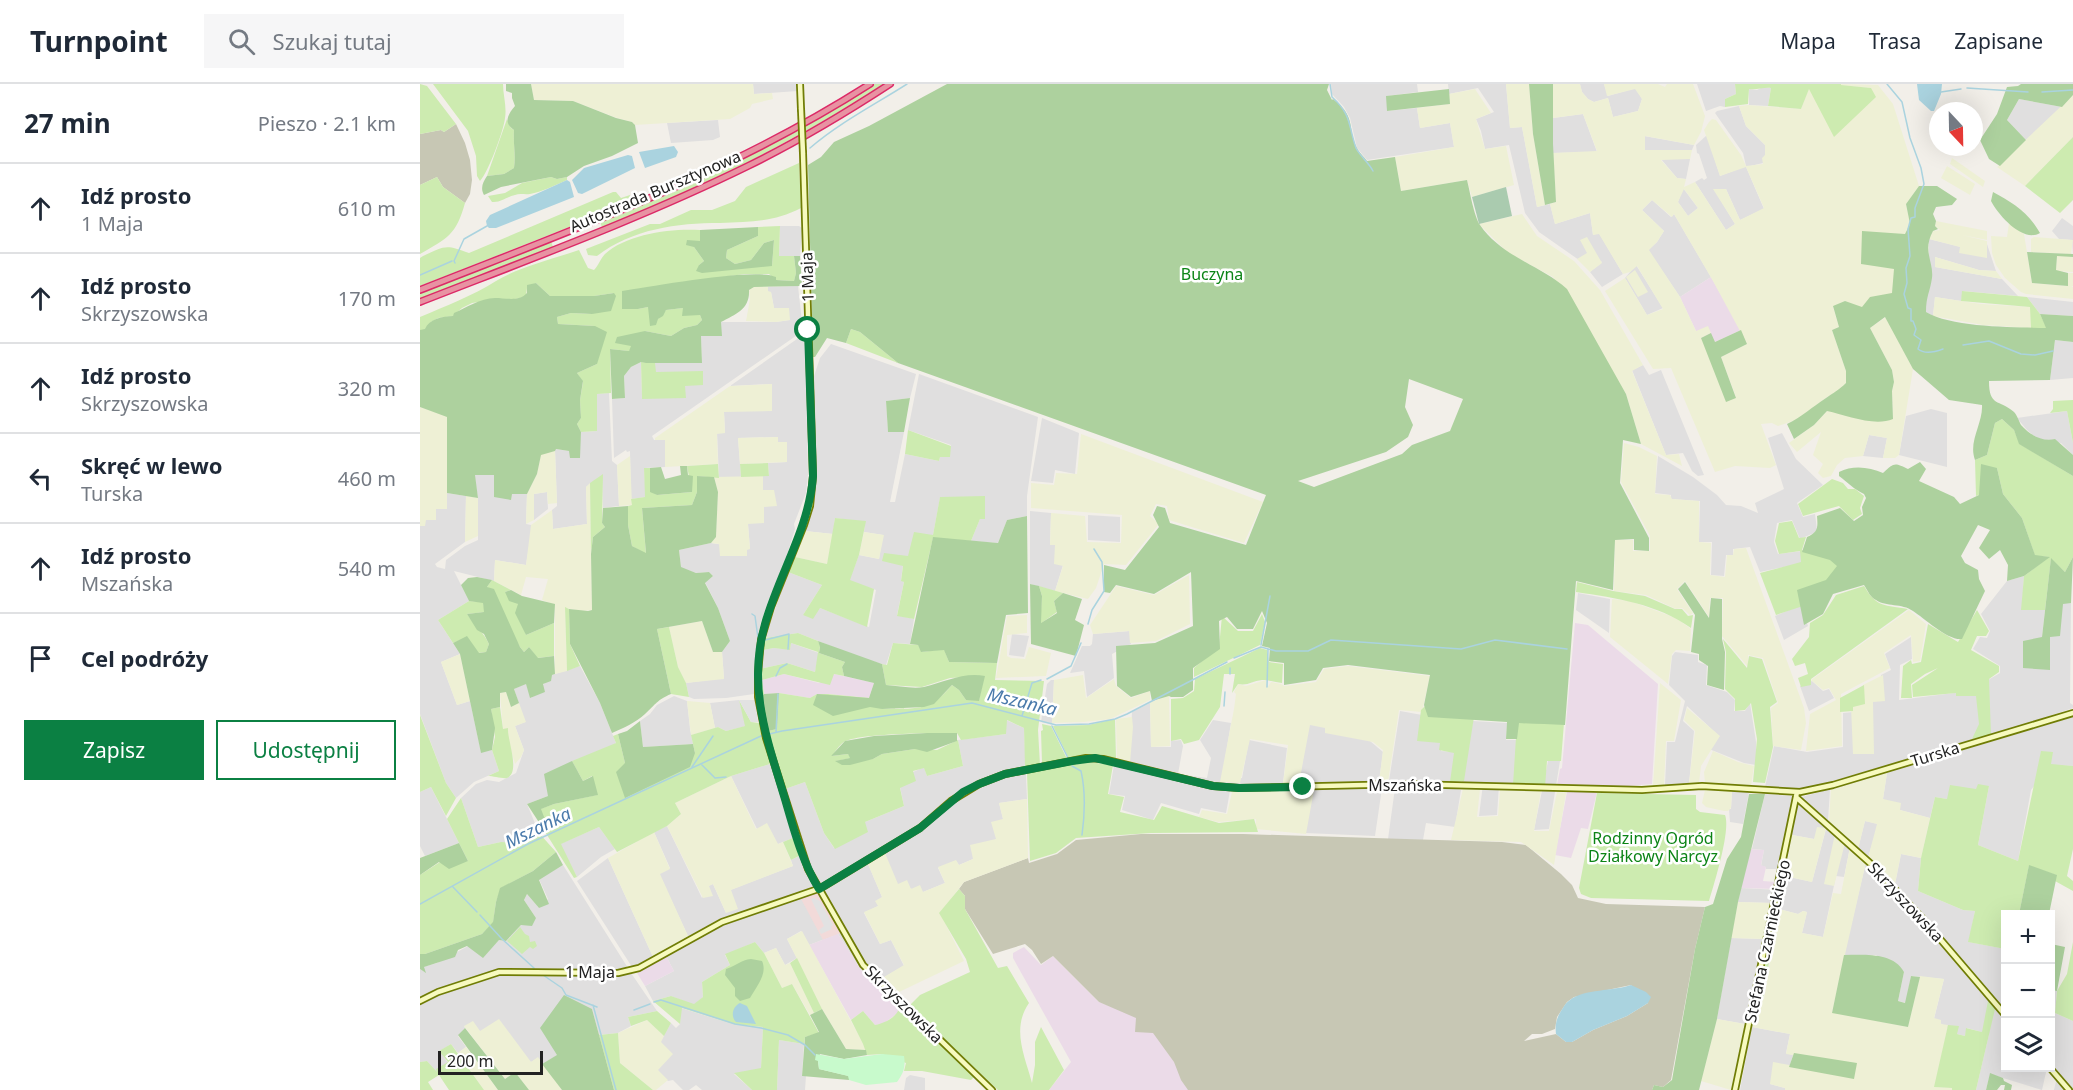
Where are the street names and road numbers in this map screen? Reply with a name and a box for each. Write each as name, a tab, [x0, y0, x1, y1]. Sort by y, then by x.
street label: Autostrada Bursztynowa	[566, 145, 744, 237]
street label: 1 Maja	[795, 252, 819, 302]
street label: Turska	[1908, 736, 1962, 772]
street label: Mszańska	[1368, 774, 1442, 796]
street label: Stefana Czarnieckiego	[1739, 857, 1795, 1025]
street label: Skrzyszowska	[1863, 857, 1949, 947]
street label: Skrzyszowska	[860, 960, 948, 1048]
street label: 1 Maja	[565, 961, 615, 983]

